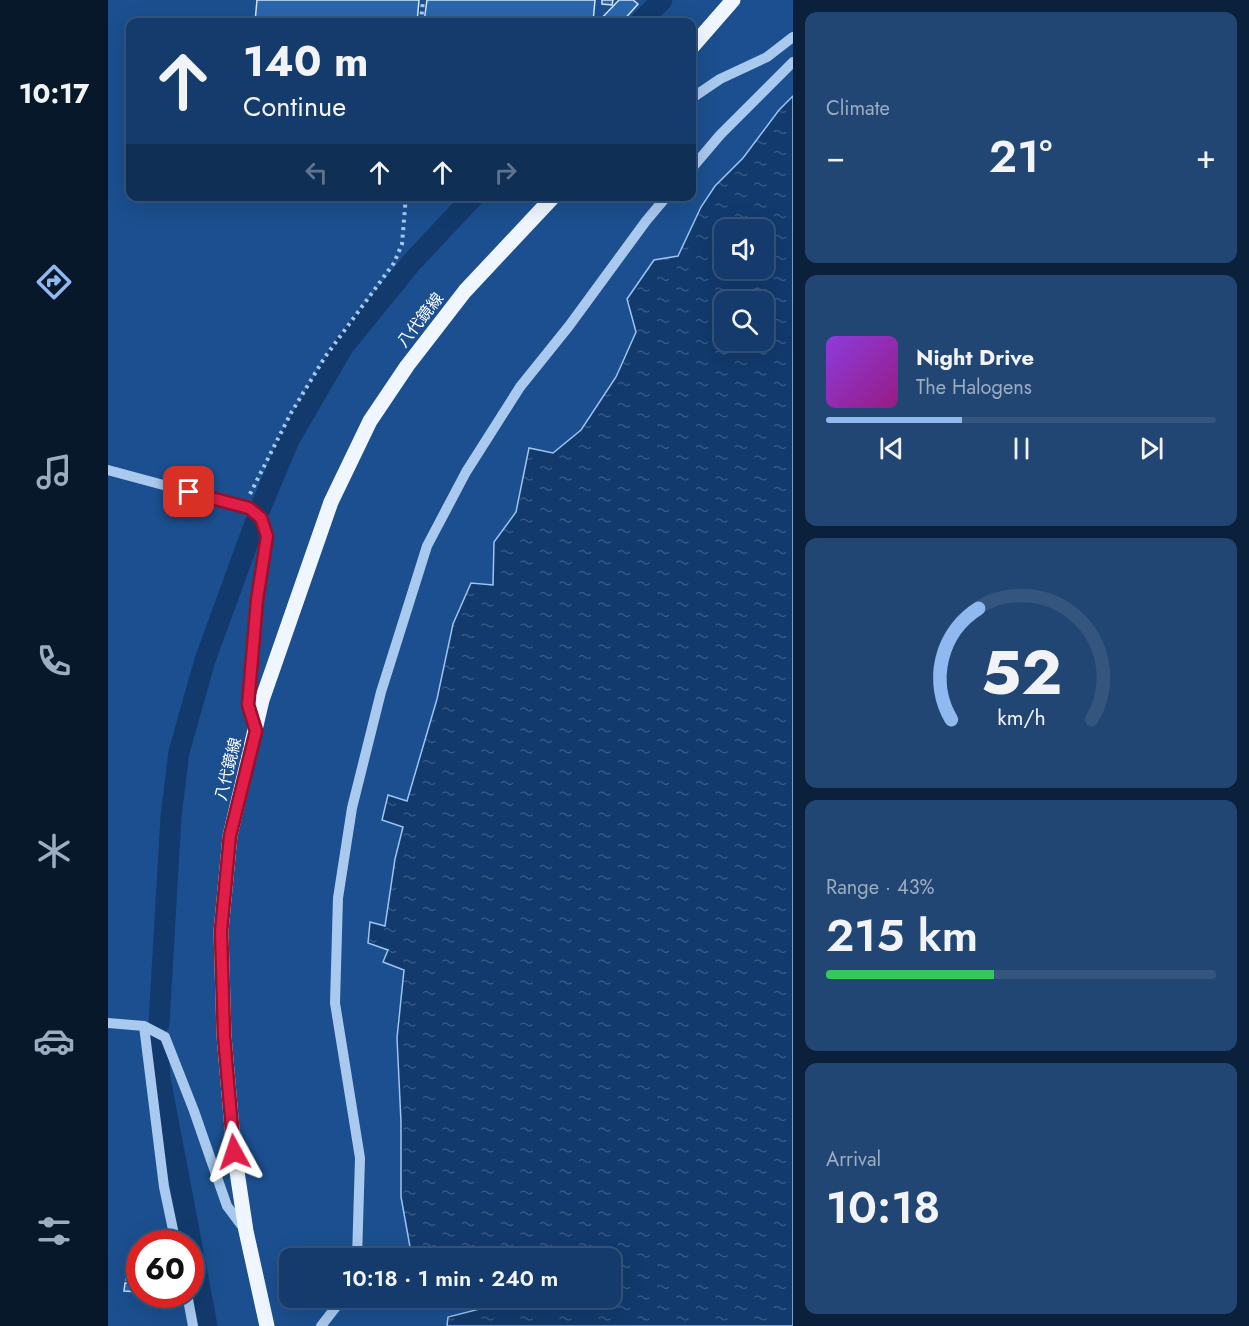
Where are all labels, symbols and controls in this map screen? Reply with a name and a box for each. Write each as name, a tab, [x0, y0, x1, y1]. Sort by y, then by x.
text: 140 m	[243, 31, 369, 92]
icon: ahead	[144, 42, 222, 120]
text: 10:17	[19, 74, 89, 113]
text: Continue	[243, 87, 346, 126]
text: Climate	[826, 94, 890, 123]
text: 21°	[989, 124, 1052, 189]
text: −	[826, 133, 845, 180]
text: +	[1196, 133, 1216, 180]
icon: left	[300, 156, 333, 189]
icon: ahead	[363, 156, 396, 189]
icon: ahead	[426, 156, 459, 189]
icon: right	[489, 156, 522, 189]
map controls	[714, 219, 774, 351]
button: sound	[714, 219, 774, 279]
icon: directions	[33, 261, 75, 303]
street label: 八代鏡線	[391, 288, 449, 352]
button: search	[714, 291, 774, 351]
text: Night Drive	[916, 341, 1034, 373]
text: The Halogens	[916, 373, 1032, 402]
icon: previous	[875, 432, 908, 465]
icon: pause	[1005, 432, 1038, 465]
icon: next	[1135, 432, 1168, 465]
icon: music	[33, 451, 75, 493]
pin	[163, 466, 214, 517]
icon: arrive	[172, 475, 205, 508]
text: 52	[980, 627, 1062, 717]
icon: phone	[33, 640, 75, 682]
text: km/h	[997, 702, 1045, 733]
street label: 八代鏡線	[209, 735, 247, 803]
icon: climate	[33, 830, 75, 872]
text: Range · 43%	[826, 873, 935, 902]
text: 215 km	[826, 903, 978, 968]
icon: car	[33, 1020, 75, 1062]
position arrow	[202, 1120, 266, 1184]
text: Arrival	[826, 1145, 881, 1174]
text: 10:18	[826, 1175, 940, 1240]
icon: filters	[33, 1210, 75, 1252]
speed limit sign: 60	[126, 1230, 204, 1308]
text: 10:18 · 1 min · 240 m	[342, 1262, 558, 1294]

